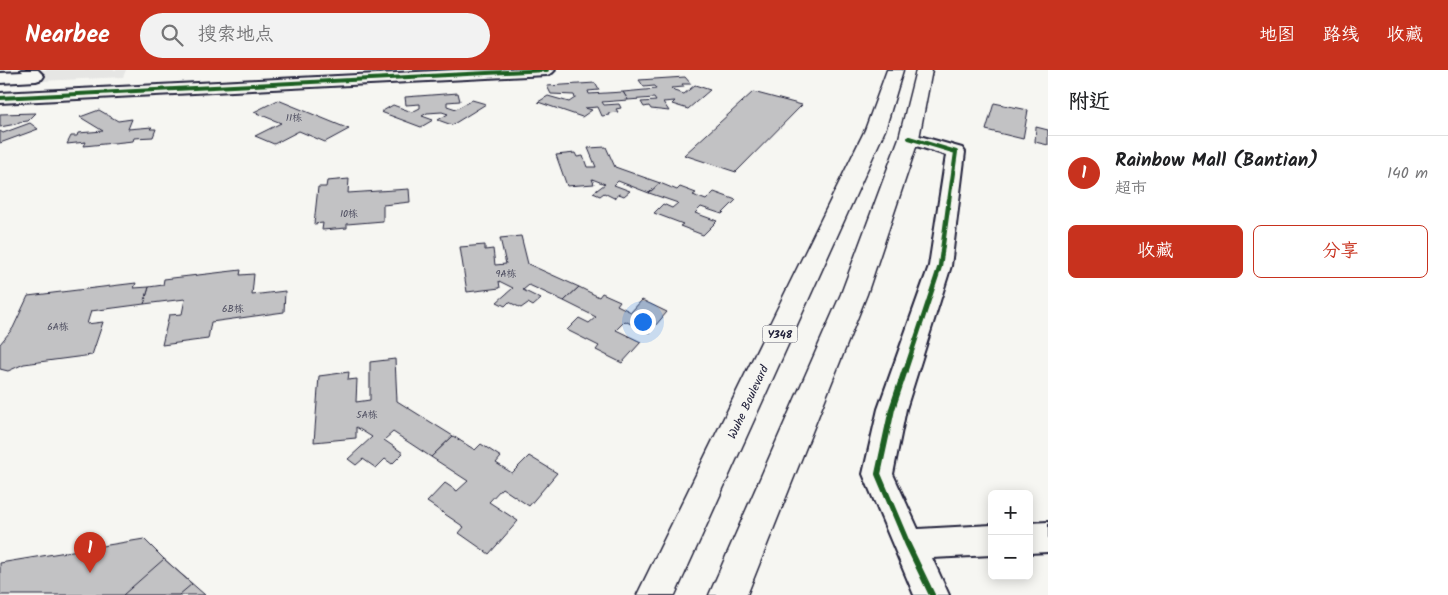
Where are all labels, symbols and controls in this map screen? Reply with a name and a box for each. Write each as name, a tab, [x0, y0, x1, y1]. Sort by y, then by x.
search box	[140, 13, 490, 58]
text: Nearbee	[25, 16, 110, 55]
text: 搜索地点	[198, 20, 274, 50]
icon: search	[158, 21, 186, 49]
text: 地图	[1259, 21, 1295, 50]
text: 路线	[1323, 21, 1359, 50]
text: 收藏	[1387, 21, 1423, 50]
text: 附近	[1068, 86, 1110, 119]
house number: 11栋	[286, 110, 302, 126]
text: Rainbow Mall (Bantian)	[1115, 146, 1318, 176]
text: 1	[1082, 161, 1086, 186]
text: 140 m	[1387, 161, 1428, 186]
text: 超市	[1115, 176, 1147, 201]
house number: 10栋	[340, 206, 358, 222]
button: 收藏	[1068, 225, 1243, 278]
button: 分享	[1253, 225, 1428, 278]
house number: 9A栋	[496, 266, 516, 282]
house number: 6B栋	[222, 301, 244, 317]
your location	[630, 309, 656, 335]
house number: 6A栋	[47, 319, 69, 335]
road number: Y348	[762, 325, 798, 342]
street label: Wuhe Boulevard	[723, 361, 774, 442]
house number: 5A栋	[356, 407, 378, 423]
map controls	[988, 490, 1033, 580]
button: +	[988, 490, 1033, 535]
pin: 1	[74, 532, 106, 573]
button: −	[988, 535, 1033, 580]

